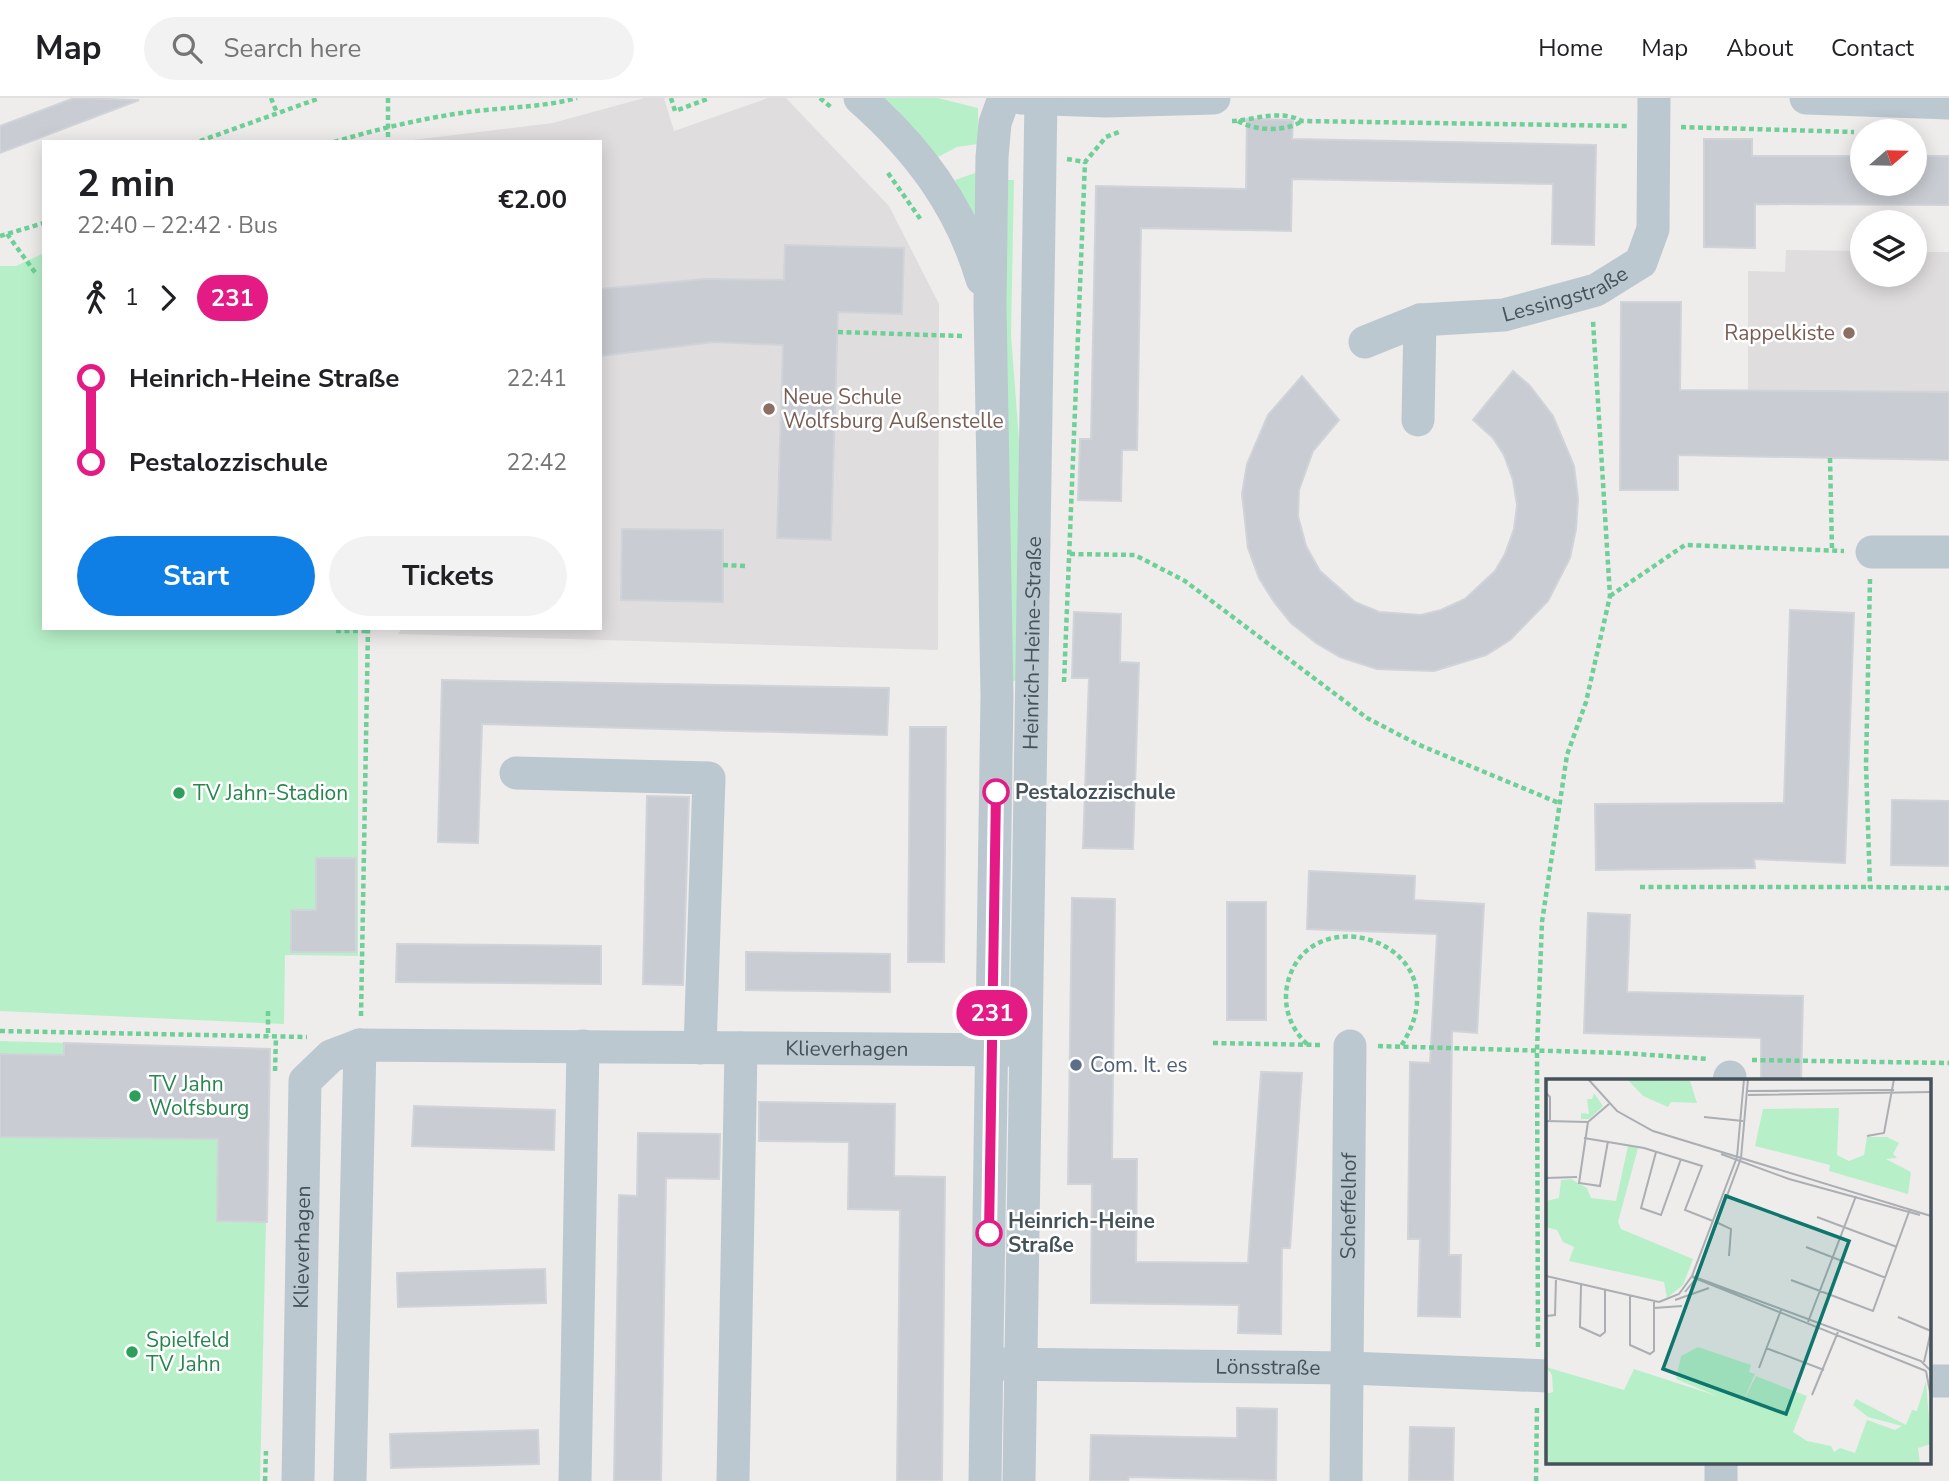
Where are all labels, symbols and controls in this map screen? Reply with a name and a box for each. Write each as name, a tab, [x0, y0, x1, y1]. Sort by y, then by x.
search box	[144, 17, 634, 80]
text: Map	[35, 26, 102, 71]
icon: search	[168, 29, 206, 67]
text: Search here	[224, 31, 361, 66]
text: Home	[1538, 32, 1603, 64]
text: Map	[1641, 32, 1688, 64]
text: About	[1726, 32, 1793, 64]
text: Contact	[1831, 32, 1914, 64]
north arrow	[1850, 119, 1927, 196]
map controls	[1850, 119, 1927, 287]
text: 2 min	[77, 158, 175, 209]
text: €2.00	[498, 182, 567, 217]
text: 22:40 – 22:42 · Bus	[77, 210, 278, 241]
button: layers	[1850, 210, 1927, 287]
street label: Lessingstraße	[1499, 260, 1633, 329]
icon: walk	[77, 279, 115, 317]
icon: forward	[149, 279, 187, 317]
text: 1	[125, 282, 139, 313]
text: 231	[211, 282, 254, 314]
place label: Rappelkiste	[1724, 319, 1835, 347]
marker: Rappelkiste	[1841, 325, 1857, 341]
text: Heinrich-Heine Straße	[129, 361, 399, 396]
text: 22:41	[507, 363, 567, 394]
place label: Neue Schule Wolfsburg Außenstelle	[783, 383, 1004, 435]
marker: Neue Schule Wolfsburg Außenstelle	[761, 401, 777, 417]
text: Pestalozzischule	[129, 445, 328, 480]
text: 22:42	[507, 447, 567, 478]
button: Start	[77, 536, 315, 616]
button: Tickets	[329, 536, 567, 616]
street label: Heinrich-Heine-Straße	[1017, 536, 1048, 750]
place label: Pestalozzischule	[1015, 778, 1176, 806]
place label: TV Jahn-Stadion	[193, 779, 348, 807]
marker: Pestalozzischule	[983, 779, 1009, 805]
marker: TV Jahn-Stadion	[171, 785, 187, 801]
line badge: 231	[952, 990, 1032, 1036]
text: 231	[970, 997, 1014, 1029]
street label: Klieverhagen	[785, 1034, 909, 1063]
place label: Com. It. es	[1090, 1051, 1188, 1079]
marker: Com. It. es	[1068, 1057, 1084, 1073]
place label: TV Jahn Wolfsburg	[149, 1070, 249, 1122]
inset map	[1546, 1079, 1932, 1464]
marker: TV Jahn Wolfsburg	[127, 1088, 143, 1104]
street label: Scheffelhof	[1334, 1151, 1363, 1260]
street label: Klieverhagen	[287, 1185, 317, 1309]
place label: Heinrich-Heine Straße	[1008, 1207, 1155, 1259]
marker: Heinrich-Heine Straße	[976, 1220, 1002, 1246]
place label: Spielfeld TV Jahn	[146, 1326, 230, 1378]
marker: Spielfeld TV Jahn	[124, 1344, 140, 1360]
street label: Lönsstraße	[1215, 1352, 1321, 1382]

